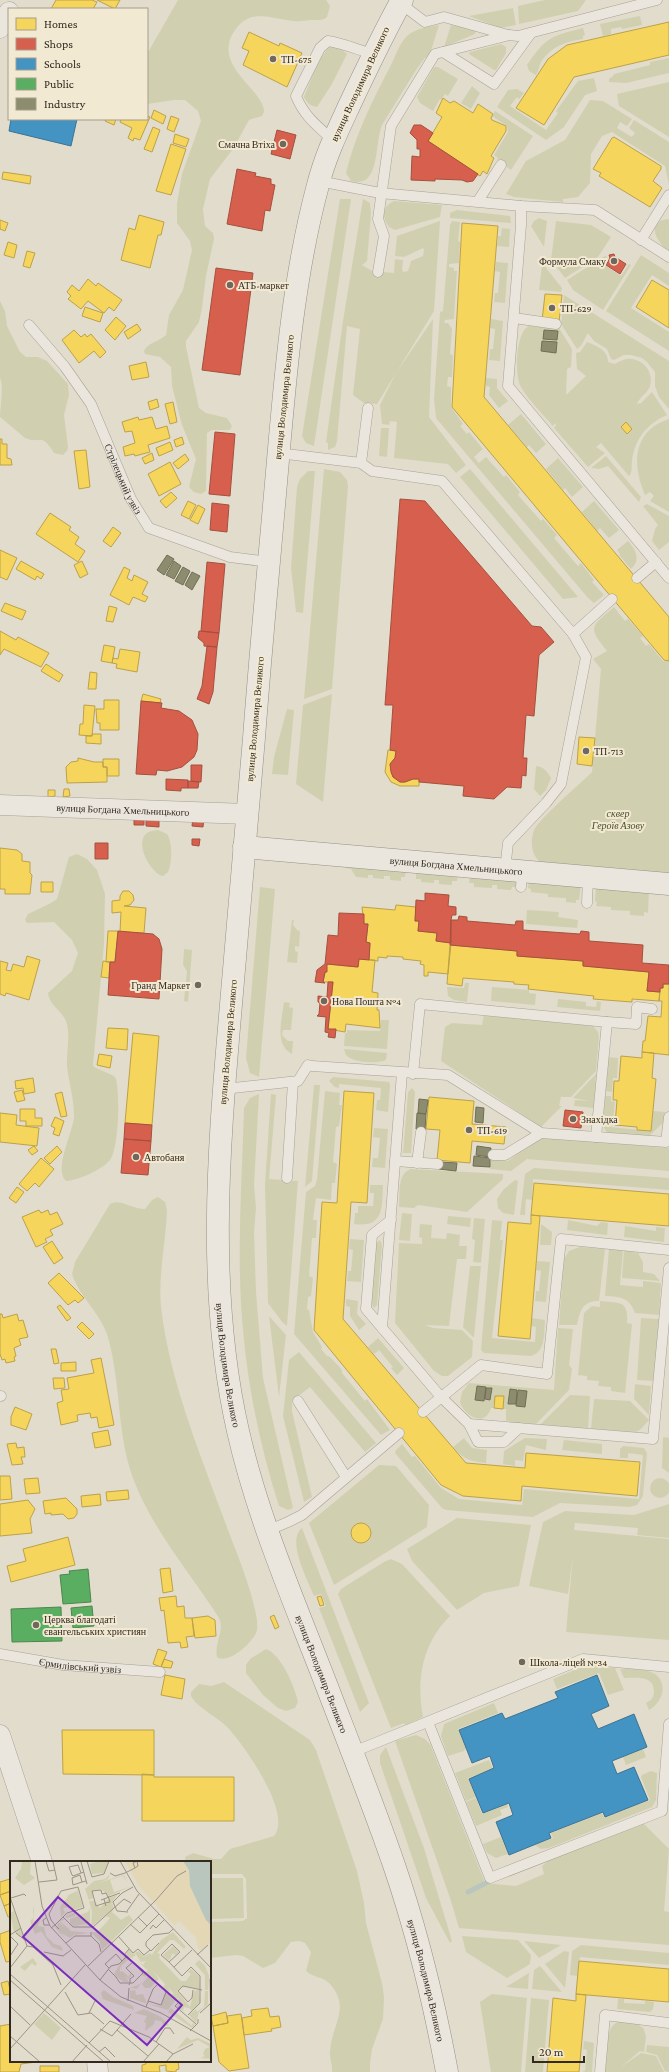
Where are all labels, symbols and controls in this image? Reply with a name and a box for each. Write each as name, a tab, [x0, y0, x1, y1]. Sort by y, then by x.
legend	[8, 8, 148, 120]
text: Homes	[44, 17, 78, 31]
street label: вулиця Володимира Великого	[329, 25, 391, 143]
text: Shops	[44, 37, 73, 51]
marker: ТП-675	[268, 54, 278, 64]
place label: ТП-675	[281, 54, 312, 65]
text: Schools	[44, 57, 81, 71]
text: Public	[44, 77, 74, 91]
text: Industry	[44, 97, 86, 111]
place label: Смачна Втіха	[218, 139, 276, 150]
marker: Смачна Втіха	[278, 139, 288, 149]
place label: Формула Смаку	[539, 256, 606, 267]
marker: Формула Смаку	[609, 256, 619, 266]
marker: АТБ-маркет	[225, 280, 235, 290]
place label: АТБ-маркет	[238, 280, 290, 291]
marker: ТП-629	[547, 303, 557, 313]
place label: ТП-629	[560, 303, 592, 314]
street label: вулиця Володимира Великого	[272, 334, 296, 460]
street label: Стрілецький узвіз	[103, 442, 144, 516]
street label: вулиця Володимира Великого	[244, 656, 266, 782]
marker: ТП-713	[581, 746, 591, 756]
place label: ТП-713	[594, 746, 624, 757]
street label: вулиця Богдана Хмельницького	[56, 802, 190, 817]
park label: сквер Героїв Азову	[591, 808, 645, 831]
street label: вулиця Богдана Хмельницького	[389, 854, 523, 877]
street label: вулиця Володимира Великого	[217, 979, 239, 1105]
place label: Гранд Маркет	[131, 980, 191, 991]
marker: Гранд Маркет	[193, 980, 203, 990]
marker: Нова Пошта №4	[319, 996, 329, 1006]
place label: Нова Пошта №4	[332, 996, 401, 1007]
marker: Знахідка	[568, 1114, 578, 1124]
place label: Знахідка	[581, 1114, 618, 1125]
marker: ТП-619	[464, 1125, 474, 1135]
place label: ТП-619	[477, 1125, 507, 1136]
marker: Автобаня	[131, 1152, 141, 1162]
place label: Автобаня	[144, 1152, 185, 1163]
street label: вулиця Володимира Великого	[215, 1303, 243, 1428]
street label: вулиця Володимира Великого	[294, 1613, 350, 1734]
place label: Церква благодаті євангельських християн	[44, 1614, 147, 1637]
marker: Церква благодаті євангельських християн	[31, 1620, 41, 1630]
street label: Єрмилівський узвіз	[38, 1655, 122, 1675]
marker: Школа-ліцей №34	[517, 1657, 527, 1667]
place label: Школа-ліцей №34	[530, 1657, 607, 1668]
inset map	[10, 1861, 211, 2062]
street label: вулиця Володимира Великого	[406, 1918, 446, 2042]
scale bar	[533, 2038, 584, 2064]
text: 20 m	[539, 2045, 564, 2059]

